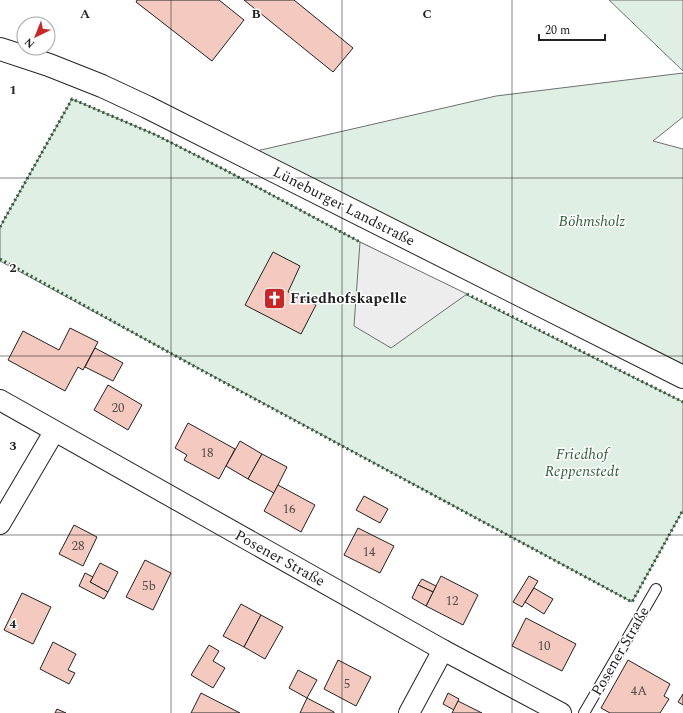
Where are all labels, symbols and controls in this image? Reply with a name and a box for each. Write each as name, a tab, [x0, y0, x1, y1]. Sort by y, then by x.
text: A	[80, 4, 90, 24]
text: B	[251, 4, 261, 24]
text: C	[422, 4, 432, 24]
north arrow	[16, 16, 56, 56]
scale bar	[539, 16, 605, 42]
text: 20 m	[545, 21, 570, 40]
text: N	[20, 34, 39, 52]
text: 1	[9, 80, 17, 100]
street label: Lüneburger Landstraße	[269, 161, 419, 252]
park label: Böhmsholz	[559, 210, 625, 233]
text: 2	[9, 258, 17, 278]
church icon: Friedhofskapelle	[262, 285, 288, 311]
place label: Friedhofskapelle	[290, 287, 407, 310]
house number: 20	[112, 398, 125, 418]
text: 3	[9, 436, 17, 456]
house number: 18	[201, 443, 214, 463]
park label: Friedhof Reppenstedt	[545, 443, 620, 483]
house number: 16	[283, 499, 296, 519]
street label: Posener Straße	[230, 524, 329, 593]
house number: 28	[72, 536, 85, 556]
house number: 14	[363, 542, 376, 562]
house number: 5b	[142, 576, 156, 596]
house number: 12	[446, 591, 459, 611]
street label: Posener Straße	[585, 602, 655, 700]
text: 4	[9, 614, 17, 634]
house number: 10	[538, 636, 551, 656]
house number: 5	[344, 674, 350, 694]
house number: 4A	[631, 681, 647, 701]

